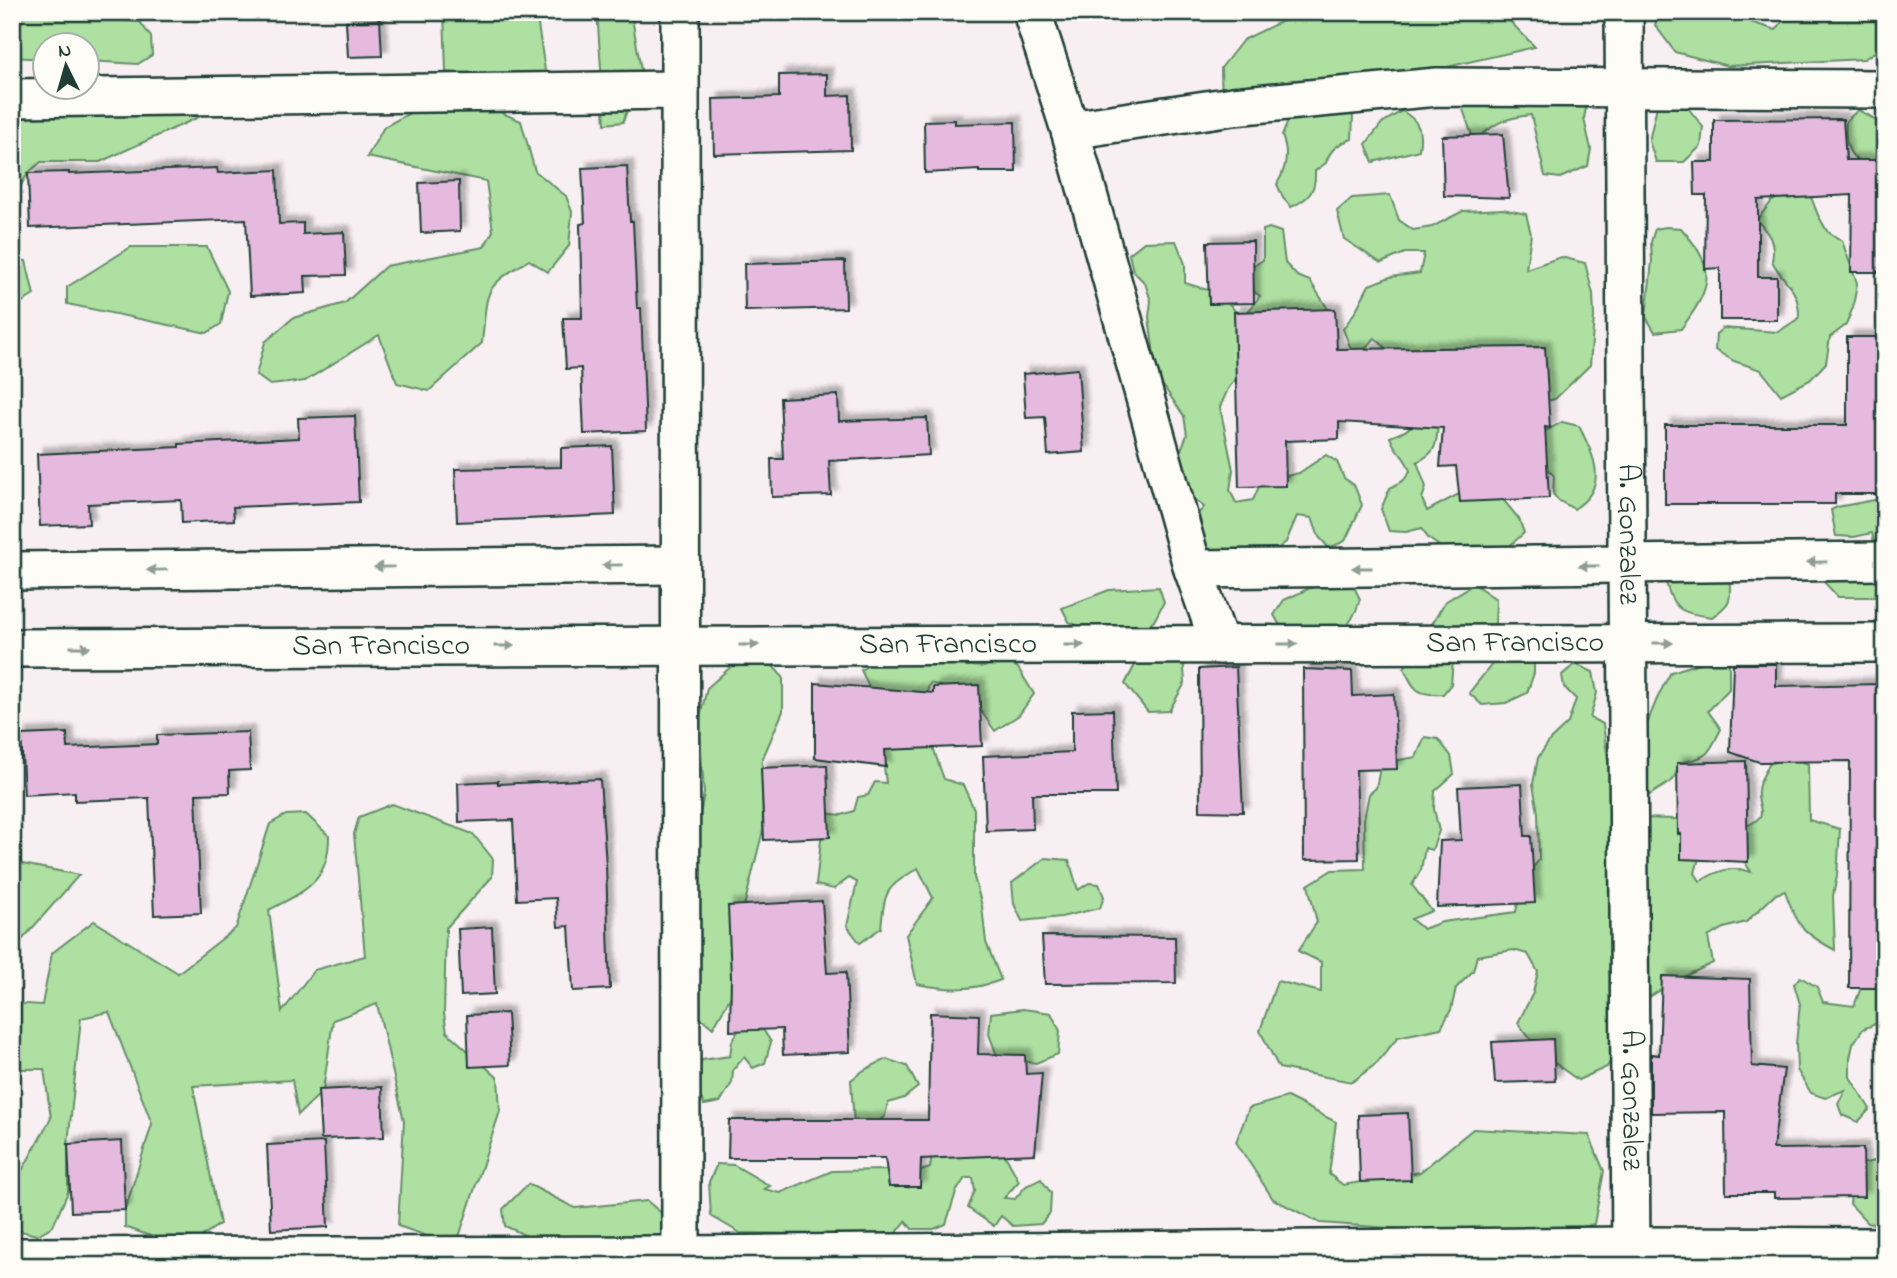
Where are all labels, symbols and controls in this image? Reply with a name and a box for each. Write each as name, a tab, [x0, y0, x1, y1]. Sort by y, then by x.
north arrow	[32, 32, 102, 102]
text: N	[57, 38, 72, 66]
street label: A. Gonzalez	[1605, 463, 1649, 605]
one-way arrow	[1805, 557, 1827, 568]
one-way arrow	[600, 559, 622, 571]
one-way arrow	[1578, 560, 1600, 572]
one-way arrow	[373, 562, 395, 573]
one-way arrow	[1350, 562, 1372, 574]
one-way arrow	[145, 564, 167, 575]
street label: San Francisco	[1426, 622, 1604, 666]
street label: San Francisco	[859, 623, 1037, 668]
street label: San Francisco	[292, 625, 470, 669]
one-way arrow	[1652, 637, 1674, 649]
one-way arrow	[1278, 638, 1300, 650]
one-way arrow	[738, 639, 760, 651]
one-way arrow	[1064, 639, 1086, 651]
one-way arrow	[493, 640, 515, 652]
one-way arrow	[70, 641, 92, 653]
street label: A. Gonzalez	[1608, 1029, 1652, 1171]

